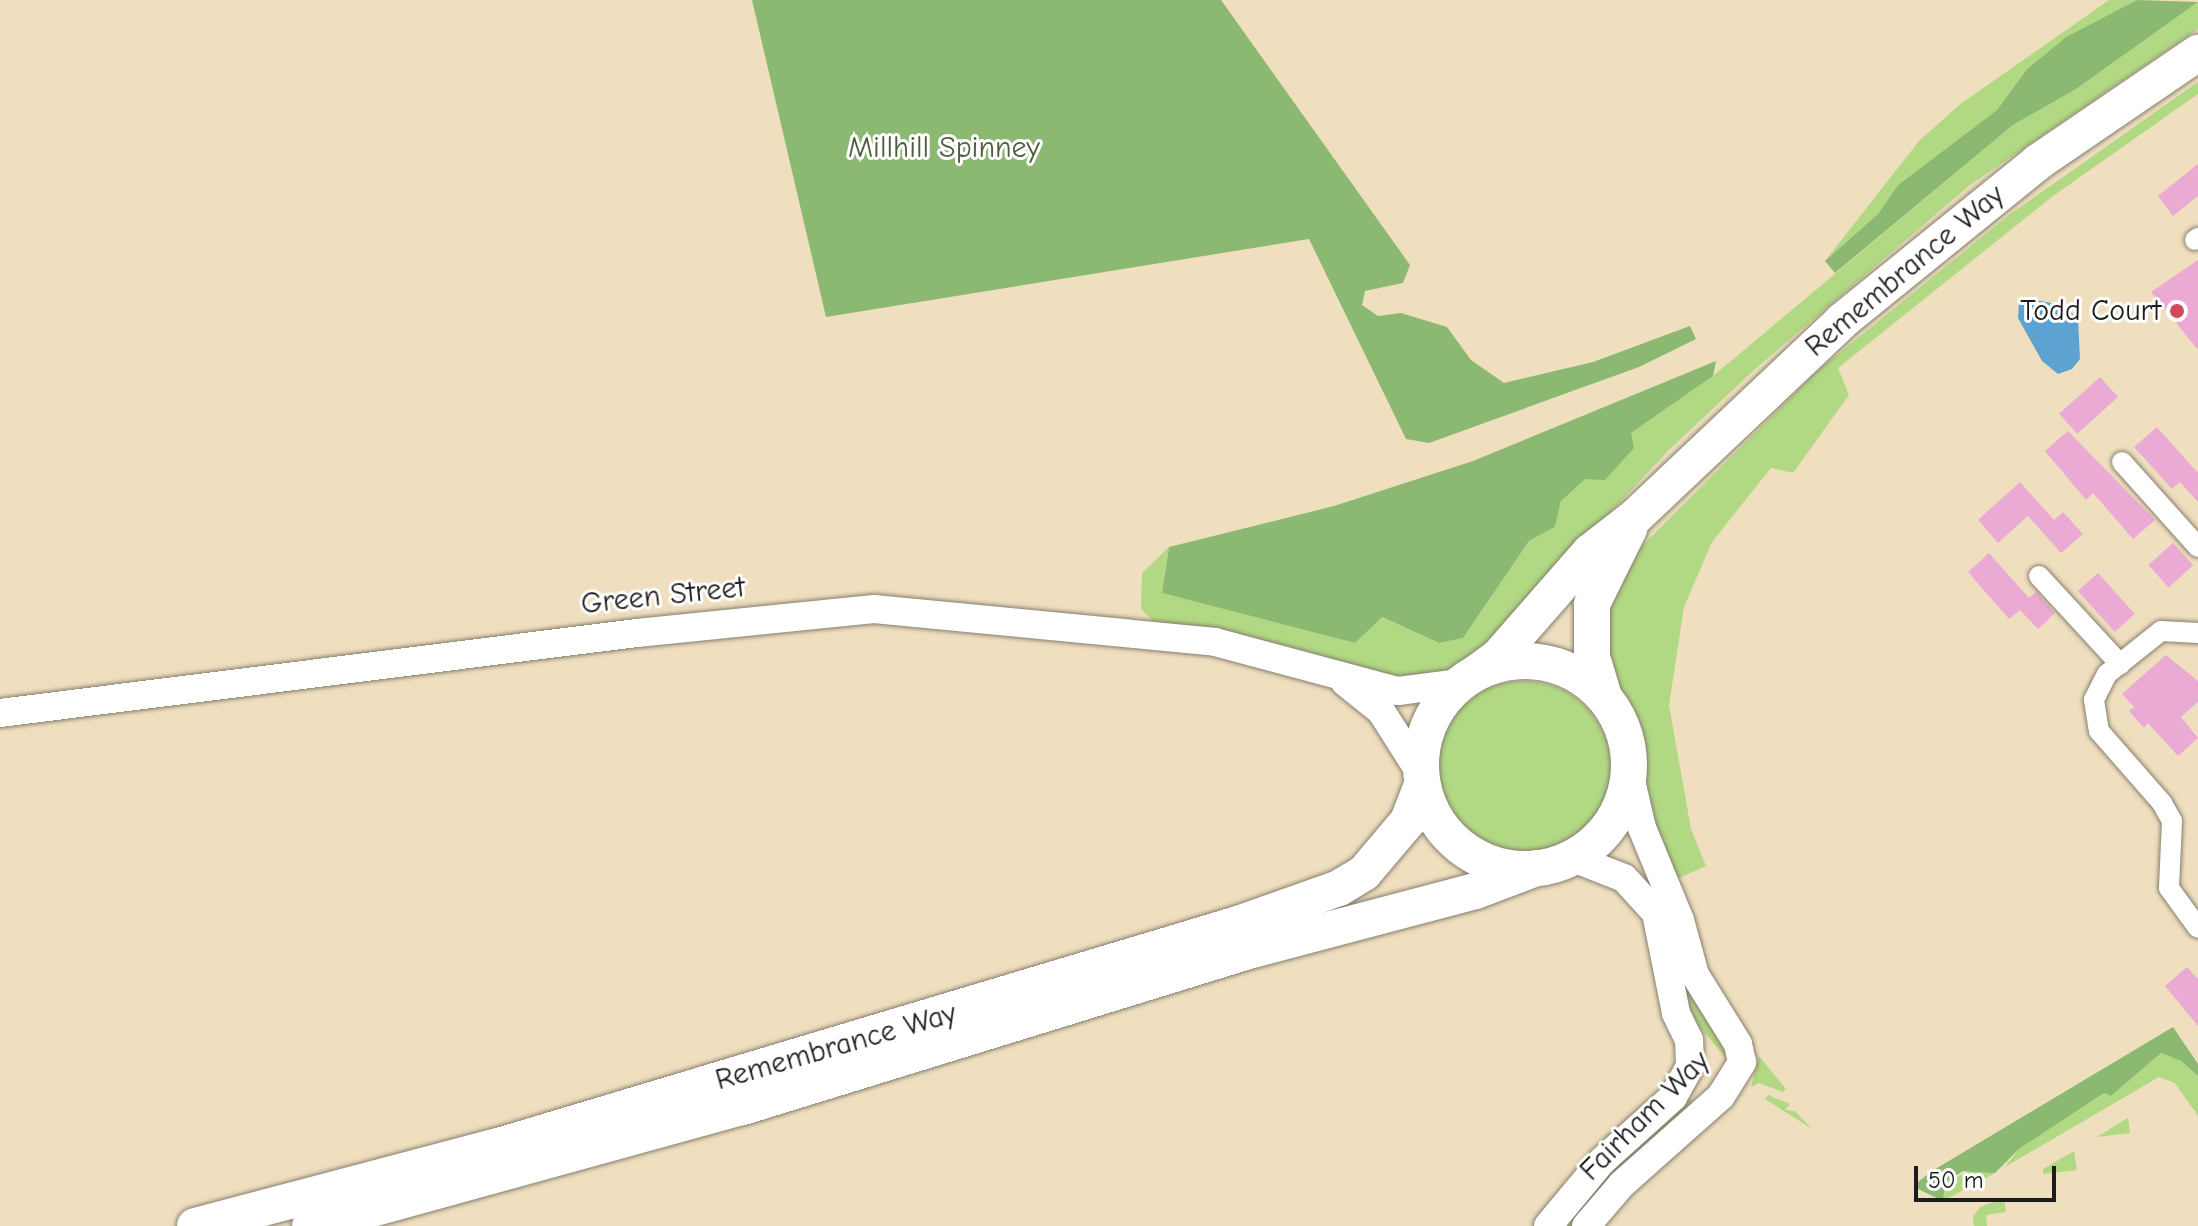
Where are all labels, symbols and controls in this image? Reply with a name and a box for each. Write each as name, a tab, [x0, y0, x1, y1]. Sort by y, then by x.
park label: Millhill Spinney	[848, 130, 1040, 166]
street label: Remembrance Way	[1798, 177, 2012, 365]
place label: Todd Court	[2020, 293, 2161, 329]
marker: Todd Court	[2168, 302, 2186, 320]
street label: Green Street	[579, 569, 747, 623]
street label: Remembrance Way	[711, 995, 961, 1099]
street label: Fairham Way	[1573, 1044, 1717, 1188]
scale bar	[1918, 1150, 2060, 1200]
text: 50 m	[1928, 1166, 1984, 1194]

